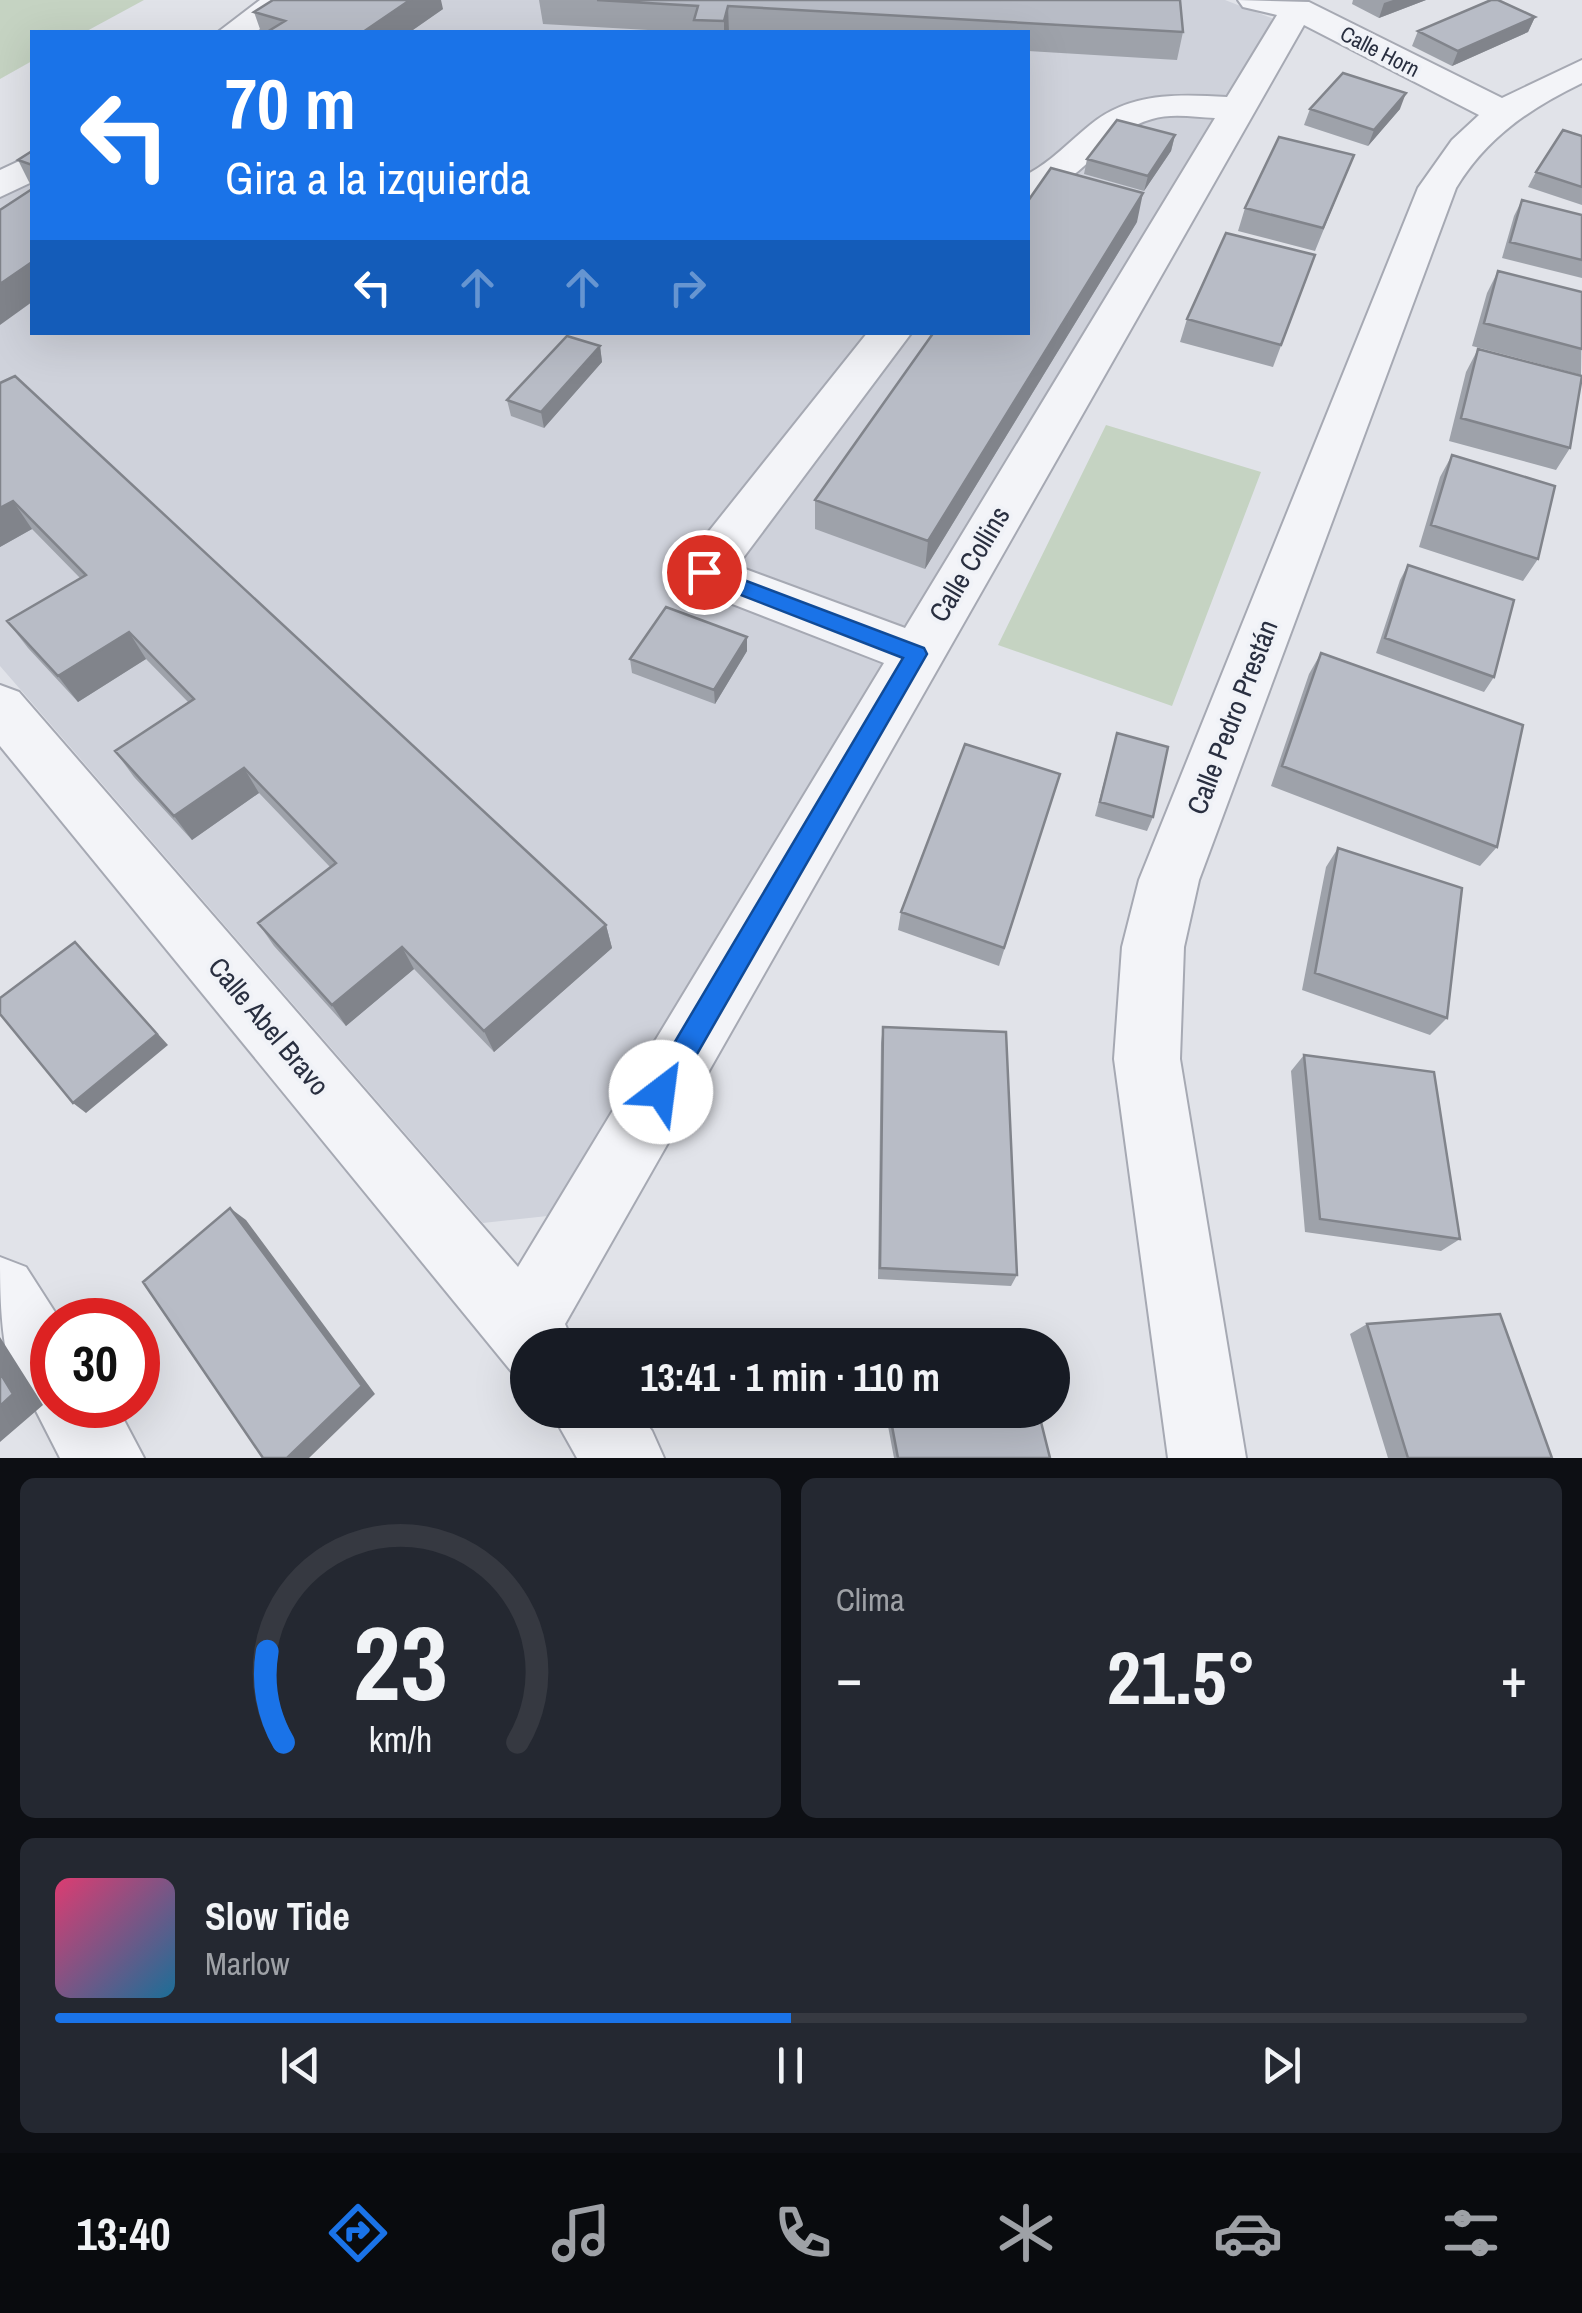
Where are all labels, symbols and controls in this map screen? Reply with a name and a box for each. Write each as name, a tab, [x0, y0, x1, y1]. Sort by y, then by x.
street label: Calle Horn	[1335, 18, 1425, 84]
text: 70 m	[225, 57, 356, 151]
icon: left	[60, 70, 190, 200]
text: Gira a la izquierda	[225, 147, 531, 208]
icon: left	[345, 260, 400, 315]
icon: ahead	[450, 260, 505, 315]
icon: ahead	[555, 260, 610, 315]
icon: right	[660, 260, 715, 315]
street label: Calle Collins	[920, 499, 1018, 629]
pin	[662, 530, 747, 615]
icon: arrive	[677, 545, 732, 600]
street label: Calle Pedro Prestán	[1177, 614, 1287, 820]
street label: Calle Abel Bravo	[200, 949, 338, 1103]
position arrow	[609, 1040, 713, 1144]
speed limit sign: 30	[30, 1298, 160, 1428]
text: 13:41 · 1 min · 110 m	[640, 1352, 940, 1403]
text: Clima	[836, 1578, 905, 1621]
text: 23	[353, 1592, 448, 1732]
text: 21.5°	[1107, 1626, 1256, 1727]
text: −	[836, 1640, 862, 1714]
text: +	[1501, 1640, 1527, 1714]
text: km/h	[369, 1715, 432, 1763]
text: Slow Tide	[205, 1891, 350, 1942]
text: Marlow	[205, 1942, 290, 1985]
icon: previous	[273, 2038, 328, 2093]
icon: pause	[763, 2038, 818, 2093]
icon: next	[1254, 2038, 1309, 2093]
icon: directions	[323, 2198, 393, 2268]
icon: music	[546, 2198, 616, 2268]
icon: phone	[768, 2198, 838, 2268]
icon: climate	[991, 2198, 1061, 2268]
icon: car	[1213, 2198, 1283, 2268]
icon: filters	[1436, 2198, 1506, 2268]
text: 13:40	[76, 2203, 171, 2264]

